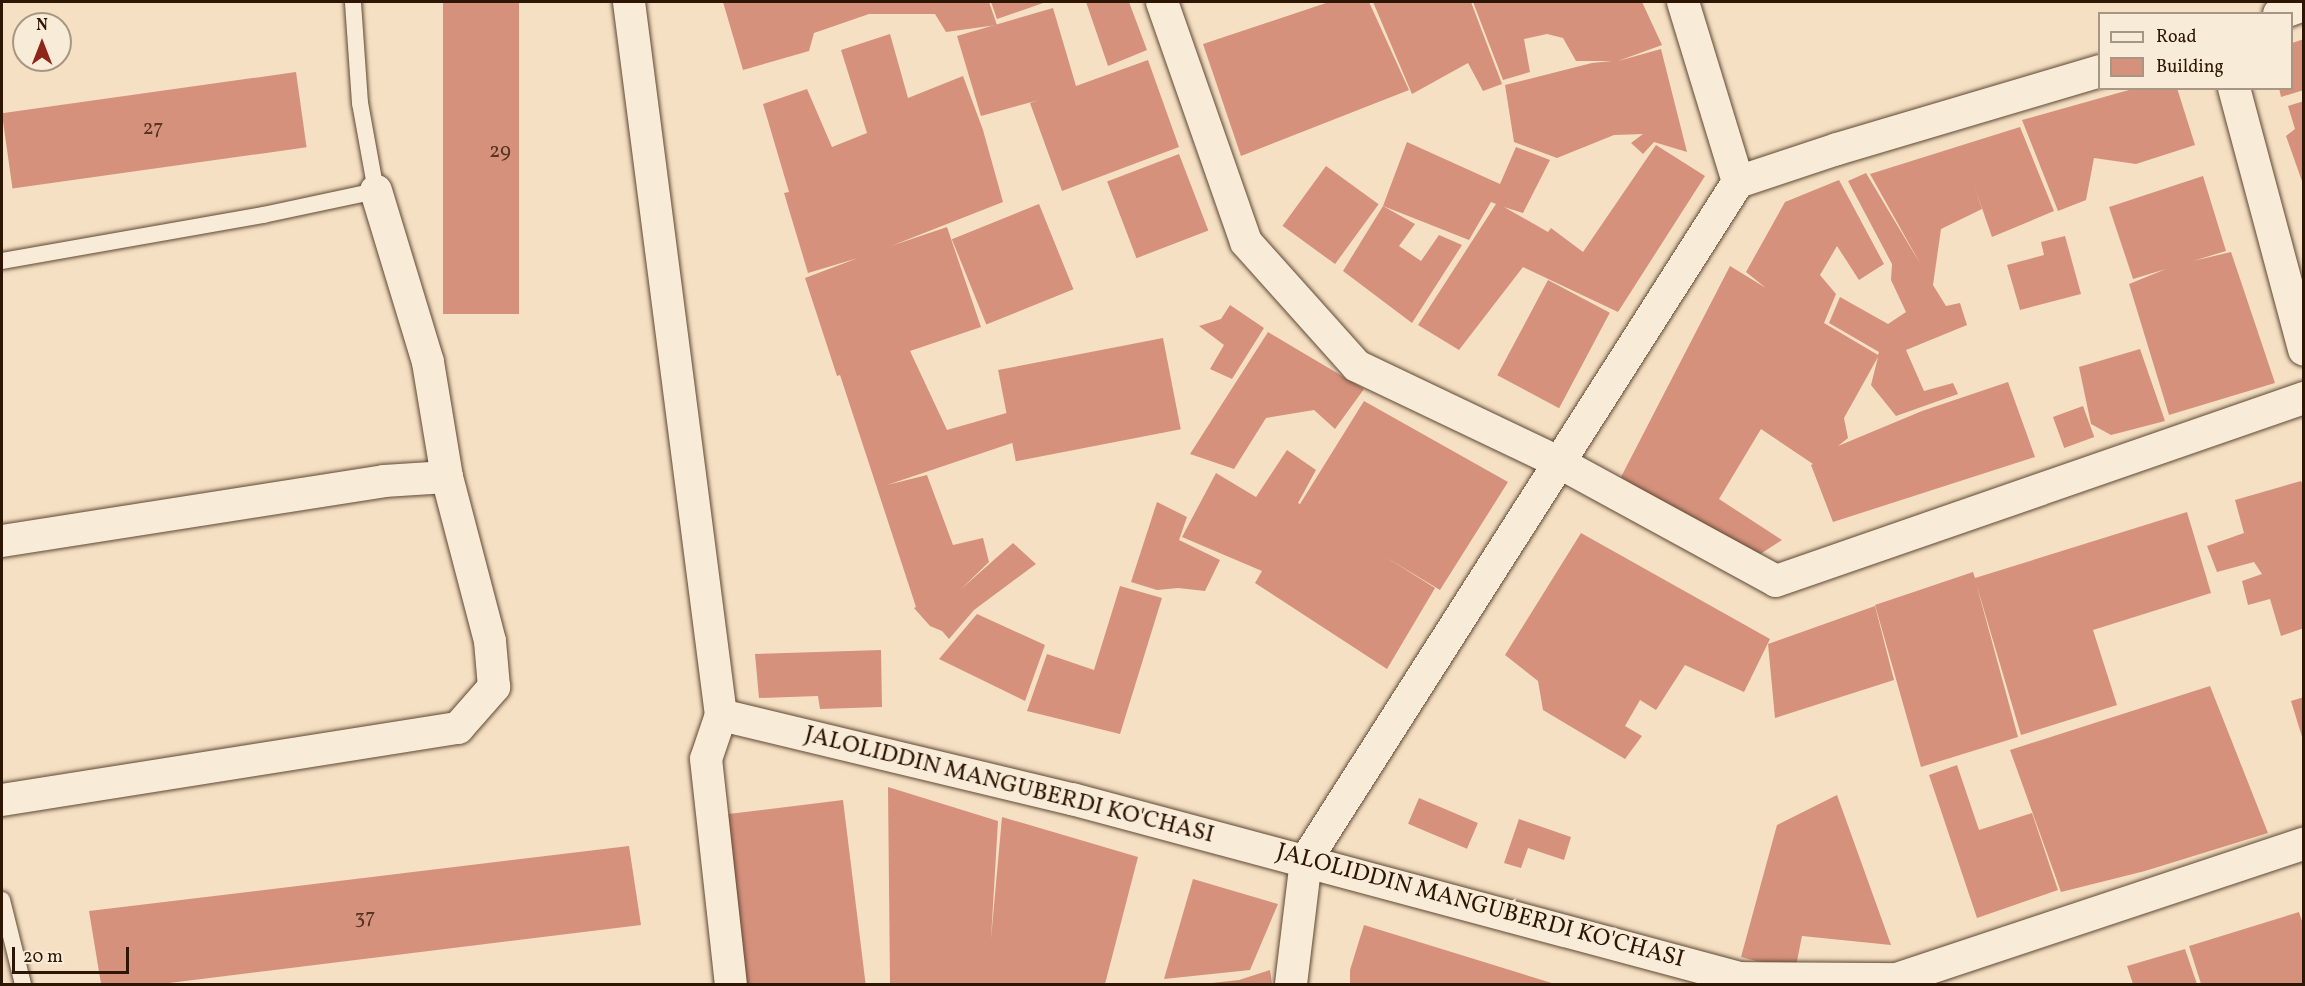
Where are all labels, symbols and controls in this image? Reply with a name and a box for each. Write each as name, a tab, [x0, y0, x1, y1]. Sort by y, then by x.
north arrow	[12, 12, 72, 72]
legend	[2098, 12, 2293, 90]
text: N	[36, 15, 48, 37]
text: Road	[2156, 25, 2197, 50]
text: Building	[2156, 55, 2224, 80]
house number: 27	[143, 116, 163, 142]
house number: 29	[489, 139, 511, 165]
street label: JALOLIDDIN MANGUBERDI KO'CHASI	[801, 721, 1217, 851]
street label: JALOLIDDIN MANGUBERDI KO'CHASI	[1273, 839, 1687, 975]
house number: 37	[355, 905, 375, 931]
scale bar	[15, 935, 132, 973]
text: 20 m	[23, 945, 63, 970]

